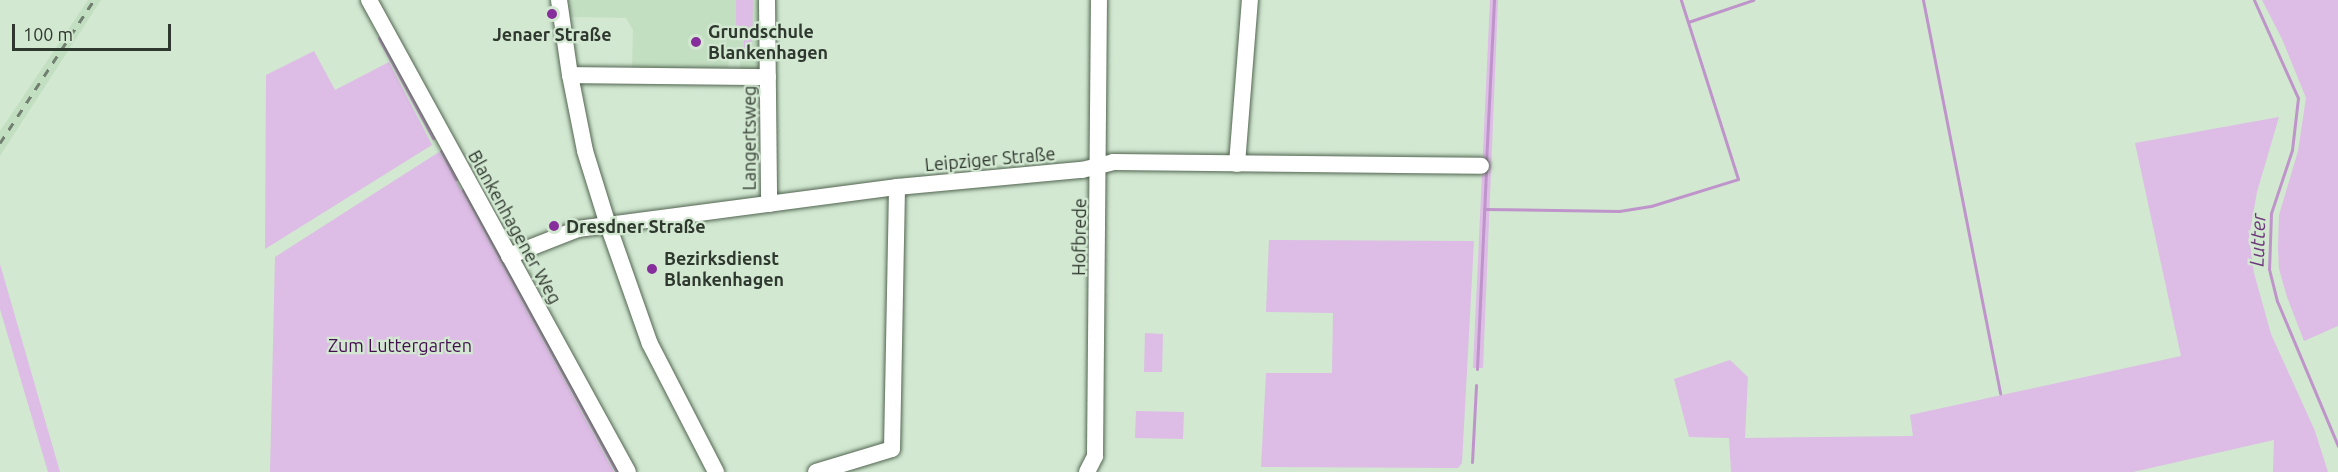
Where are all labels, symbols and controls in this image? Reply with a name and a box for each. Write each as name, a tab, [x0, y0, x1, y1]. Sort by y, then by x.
marker: Jenaer Straße	[545, 7, 559, 21]
scale bar	[15, 12, 174, 50]
place label: Grundschule Blankenhagen	[708, 21, 828, 63]
place label: Jenaer Straße	[492, 23, 612, 45]
text: 100 m	[23, 24, 73, 44]
marker: Grundschule Blankenhagen	[689, 35, 703, 49]
street label: Langertsweg	[738, 86, 760, 190]
street label: Leipziger Straße	[924, 143, 1056, 175]
street label: Blankenhagener Weg	[464, 146, 566, 308]
street label: Hofbrede	[1068, 198, 1090, 276]
water label: Lutter	[2244, 213, 2270, 267]
place label: Dresdner Straße	[566, 215, 706, 237]
marker: Dresdner Straße	[547, 219, 561, 233]
place label: Bezirksdienst Blankenhagen	[664, 248, 784, 290]
marker: Bezirksdienst Blankenhagen	[645, 262, 659, 276]
park label: Zum Luttergarten	[328, 334, 472, 356]

